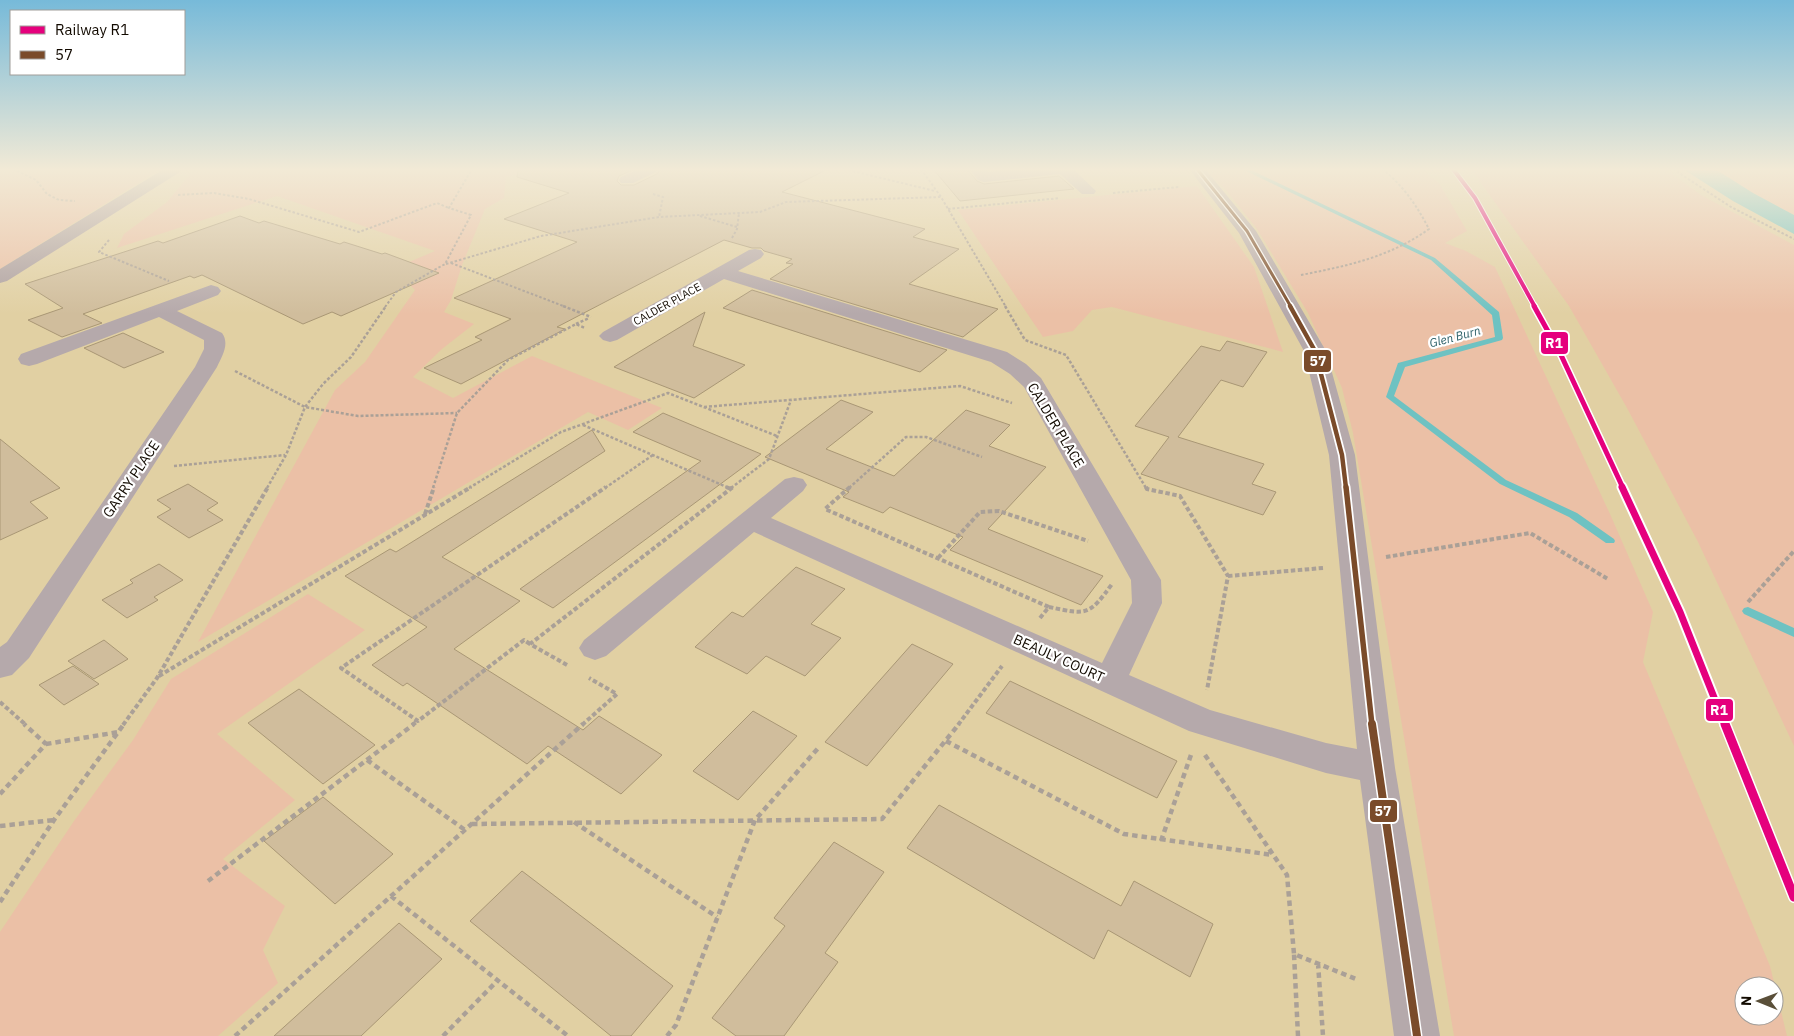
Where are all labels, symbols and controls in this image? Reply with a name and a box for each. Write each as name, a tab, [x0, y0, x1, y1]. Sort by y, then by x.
legend	[10, 10, 185, 75]
text: Railway R1	[55, 20, 129, 39]
text: 57	[55, 45, 73, 64]
street label: CALDER PLACE	[631, 280, 703, 328]
water label: Glen Burn	[1428, 322, 1482, 351]
line badge: R1	[1540, 331, 1569, 355]
text: R1	[1545, 334, 1564, 352]
line badge: 57	[1303, 349, 1332, 373]
text: 57	[1310, 352, 1326, 370]
street label: CALDER PLACE	[1024, 379, 1088, 471]
street label: GARRY PLACE	[99, 437, 163, 521]
street label: BEAULY COURT	[1011, 630, 1107, 686]
line badge: R1	[1705, 698, 1734, 722]
text: R1	[1710, 701, 1729, 719]
line badge: 57	[1369, 799, 1398, 823]
text: 57	[1375, 802, 1391, 820]
north arrow	[1734, 976, 1784, 1026]
text: N	[1737, 996, 1755, 1006]

